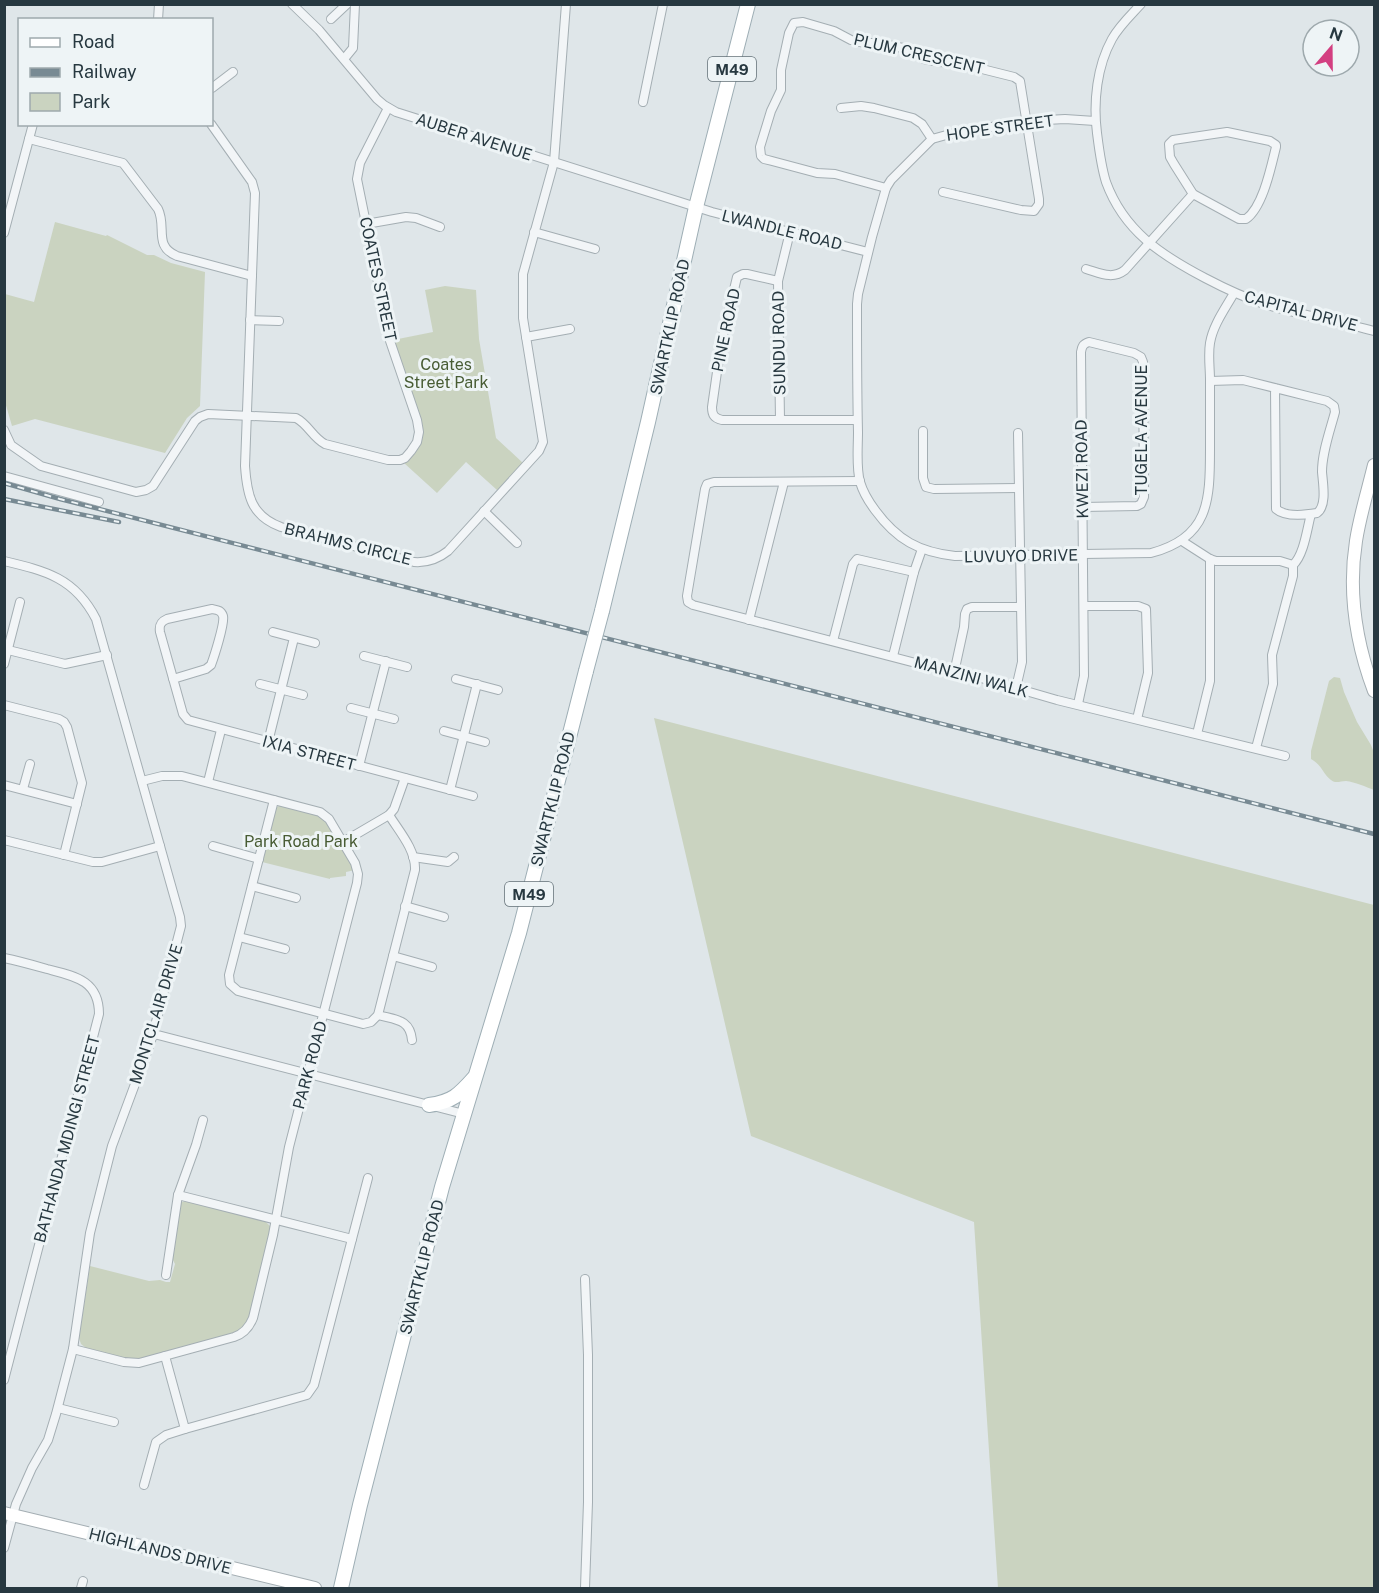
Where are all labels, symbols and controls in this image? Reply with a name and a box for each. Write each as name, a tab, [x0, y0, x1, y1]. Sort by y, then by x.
legend	[18, 18, 213, 126]
north arrow	[1301, 18, 1361, 78]
text: N	[1327, 23, 1345, 45]
street label: PLUM CRESCENT	[852, 30, 987, 78]
text: Road	[72, 31, 115, 52]
road number: M49	[708, 57, 756, 81]
text: Railway	[72, 61, 137, 82]
text: Park	[72, 91, 110, 112]
street label: AUBER AVENUE	[414, 109, 534, 165]
street label: HOPE STREET	[945, 111, 1056, 145]
street label: LWANDLE ROAD	[720, 206, 844, 254]
street label: COATES STREET	[356, 215, 401, 343]
street label: SWARTKLIP ROAD	[646, 257, 694, 397]
street label: PINE ROAD	[708, 286, 744, 374]
street label: CAPITAL DRIVE	[1242, 287, 1360, 335]
street label: SUNDU ROAD	[769, 291, 789, 395]
park label: Coates Street Park	[404, 355, 488, 392]
street label: TUGELA AVENUE	[1132, 365, 1151, 495]
street label: KWEZI ROAD	[1072, 419, 1092, 519]
street label: BRAHMS CIRCLE	[282, 519, 414, 569]
street label: LUVUYO DRIVE	[964, 546, 1078, 566]
street label: MANZINI WALK	[912, 653, 1030, 701]
street label: SWARTKLIP ROAD	[527, 730, 579, 868]
street label: IXIA STREET	[260, 731, 358, 775]
park label: Park Road Park	[244, 832, 358, 851]
road number: M49	[505, 882, 553, 906]
street label: MONTCLAIR DRIVE	[126, 942, 186, 1086]
street label: PARK ROAD	[289, 1019, 331, 1111]
street label: BATHANDA MDINGI STREET	[30, 1033, 104, 1245]
street label: SWARTKLIP ROAD	[396, 1198, 448, 1336]
street label: HIGHLANDS DRIVE	[87, 1524, 233, 1578]

